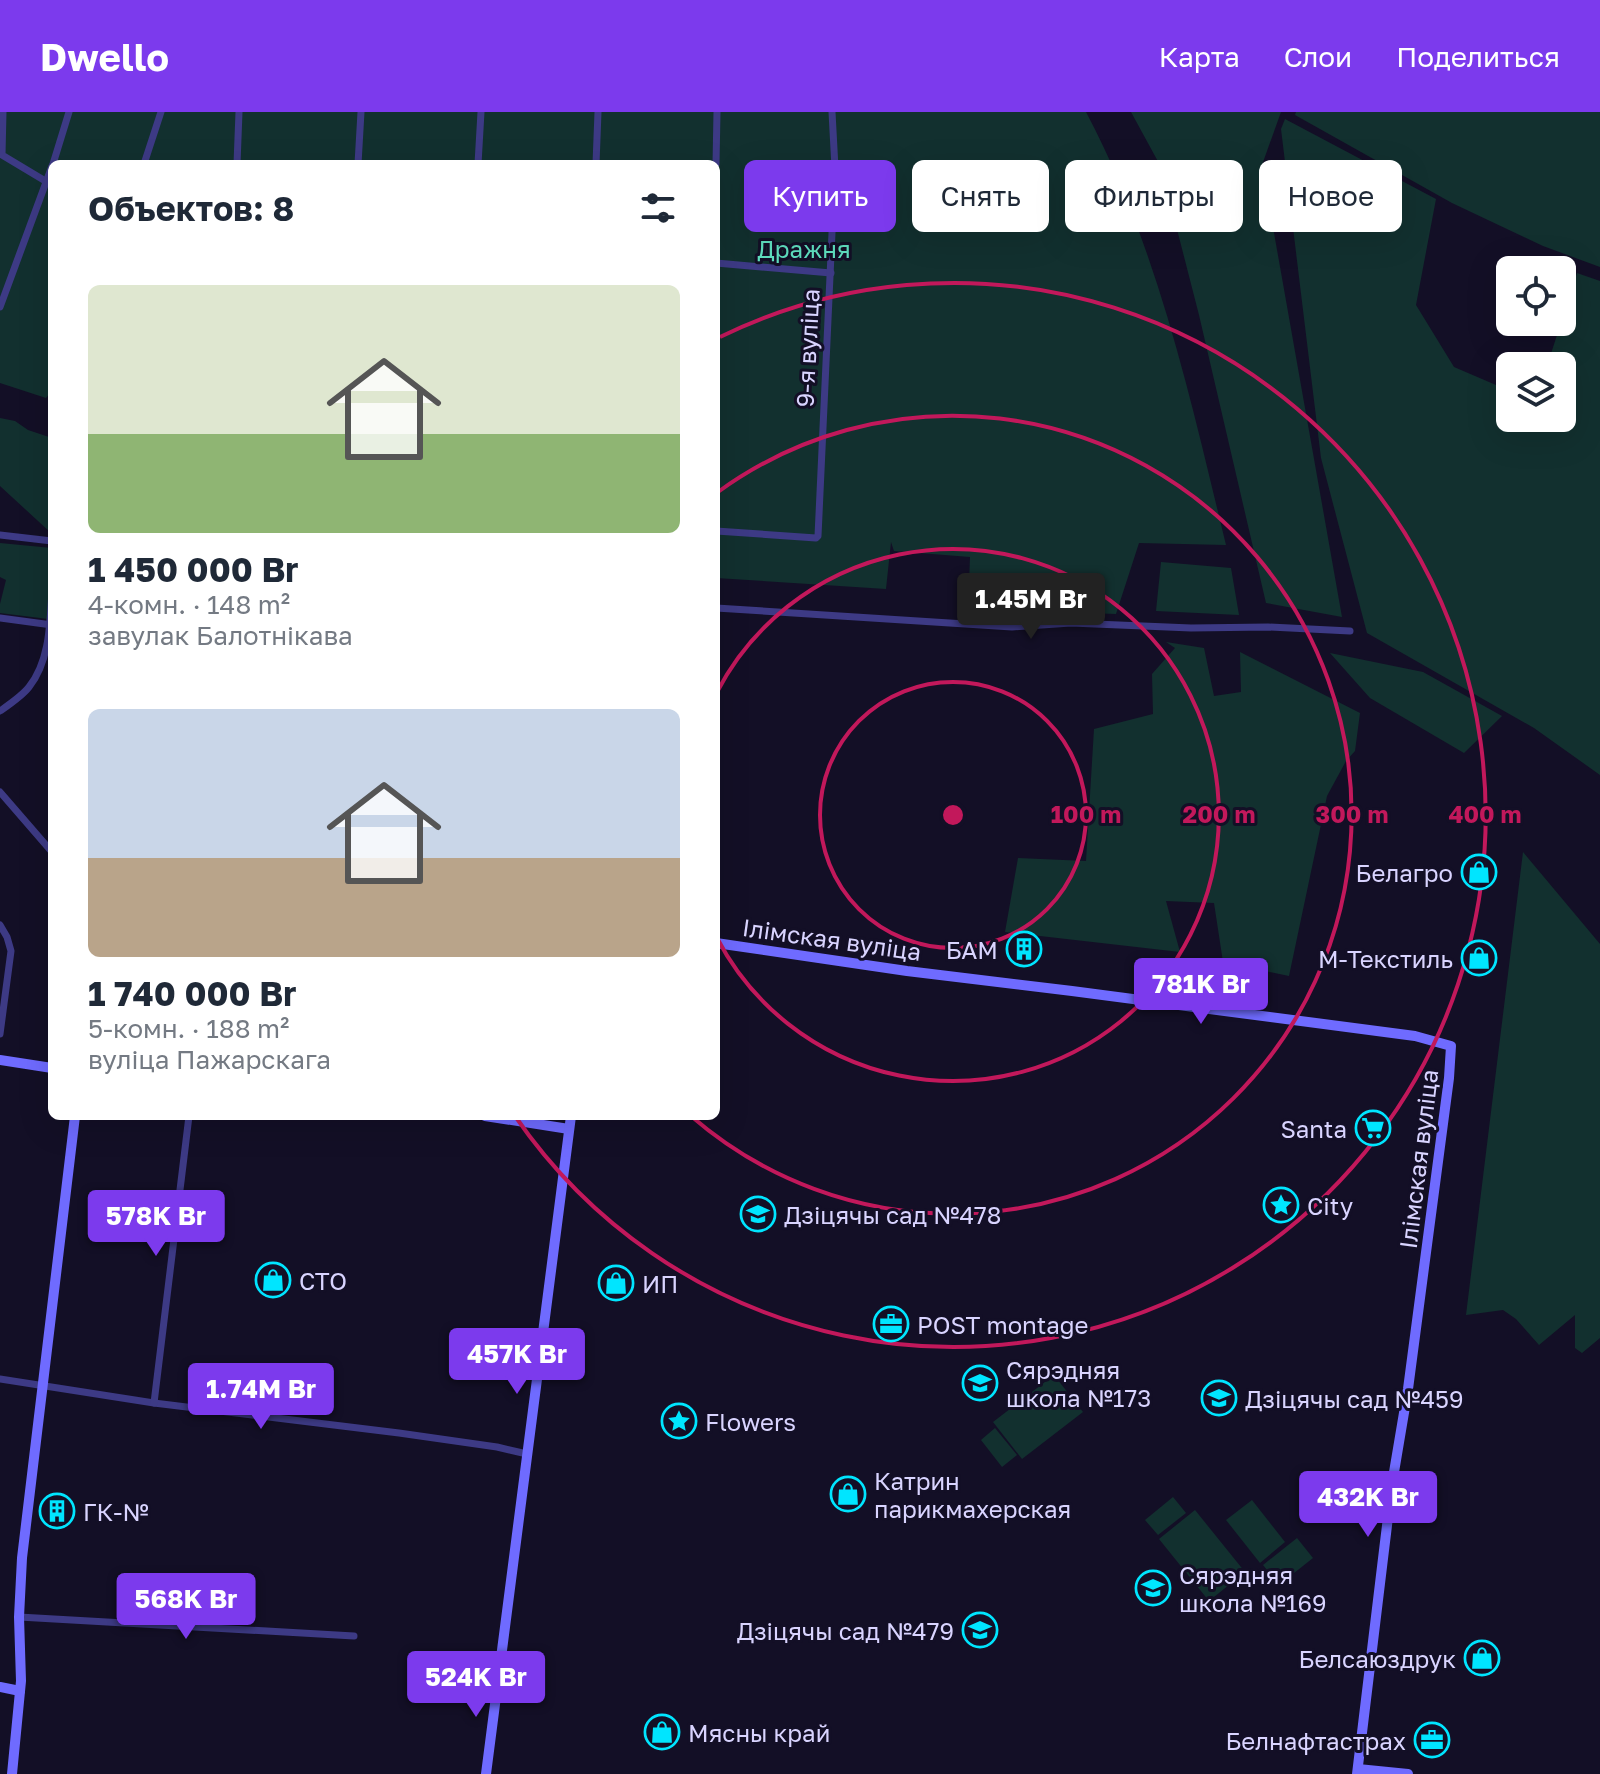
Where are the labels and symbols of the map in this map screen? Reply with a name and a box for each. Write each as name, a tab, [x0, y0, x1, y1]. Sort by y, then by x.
park label: Дражня	[757, 234, 851, 263]
street label: 9-я вуліца	[789, 288, 825, 408]
pin: 1.45M Br	[948, 573, 1114, 641]
text: 100 m	[1051, 799, 1121, 828]
text: 200 m	[1183, 799, 1255, 828]
text: 300 m	[1316, 799, 1388, 828]
text: 400 m	[1448, 799, 1522, 828]
centre of rings	[939, 801, 967, 829]
shop icon: Белагро	[1460, 853, 1498, 891]
place label: Белагро	[1356, 858, 1453, 887]
street label: Ілімская вуліца	[741, 912, 923, 966]
building icon: БАМ	[1005, 930, 1043, 968]
place label: БАМ	[946, 935, 998, 964]
shop icon: М-Текстиль	[1460, 939, 1498, 977]
place label: М-Текстиль	[1318, 944, 1453, 973]
pin: 781K Br	[1127, 958, 1275, 1026]
street label: Ілімская вуліца	[1393, 1068, 1443, 1250]
supermarket icon: Santa	[1354, 1109, 1392, 1147]
place label: Santa	[1280, 1114, 1347, 1143]
place icon: City	[1262, 1186, 1300, 1224]
pin: 578K Br	[82, 1190, 230, 1258]
place label: City	[1307, 1191, 1353, 1220]
school or university icon: Дзіцячы сад №478	[739, 1195, 777, 1233]
place label: Дзіцячы сад №478	[784, 1200, 1001, 1229]
shop icon: СТО	[254, 1261, 292, 1299]
shop icon: ИП	[597, 1264, 635, 1302]
place label: СТО	[299, 1266, 347, 1295]
place label: ИП	[642, 1269, 678, 1298]
office icon: POST montage	[872, 1305, 910, 1343]
place label: POST montage	[917, 1310, 1088, 1339]
pin: 457K Br	[443, 1328, 591, 1396]
place label: Сярэдняя школа №173	[1006, 1355, 1151, 1412]
pin: 1.74M Br	[178, 1363, 344, 1431]
school or university icon: Сярэдняя школа №173	[961, 1364, 999, 1402]
school or university icon: Дзіцячы сад №459	[1200, 1379, 1238, 1417]
place label: Дзіцячы сад №459	[1245, 1384, 1463, 1413]
place icon: Flowers	[660, 1402, 698, 1440]
place label: Flowers	[705, 1407, 796, 1436]
place label: Катрин парикмахерская	[874, 1466, 1071, 1523]
pin: 432K Br	[1294, 1471, 1442, 1539]
shop icon: Катрин парикмахерская	[829, 1475, 867, 1513]
building icon: ГК-№	[38, 1492, 76, 1530]
place label: ГК-№	[83, 1497, 149, 1526]
place label: Сярэдняя школа №169	[1179, 1560, 1326, 1617]
school or university icon: Сярэдняя школа №169	[1134, 1569, 1172, 1607]
pin: 568K Br	[112, 1573, 260, 1641]
school or university icon: Дзіцячы сад №479	[961, 1611, 999, 1649]
place label: Дзіцячы сад №479	[737, 1616, 954, 1645]
shop icon: Белсаюздрук	[1463, 1639, 1501, 1677]
place label: Белсаюздрук	[1298, 1644, 1456, 1673]
pin: 524K Br	[402, 1651, 550, 1719]
shop icon: Мясны край	[643, 1713, 681, 1751]
place label: Мясны край	[688, 1718, 830, 1747]
office icon: Белнафтастрах	[1413, 1721, 1451, 1759]
place label: Белнафтастрах	[1225, 1726, 1406, 1755]

